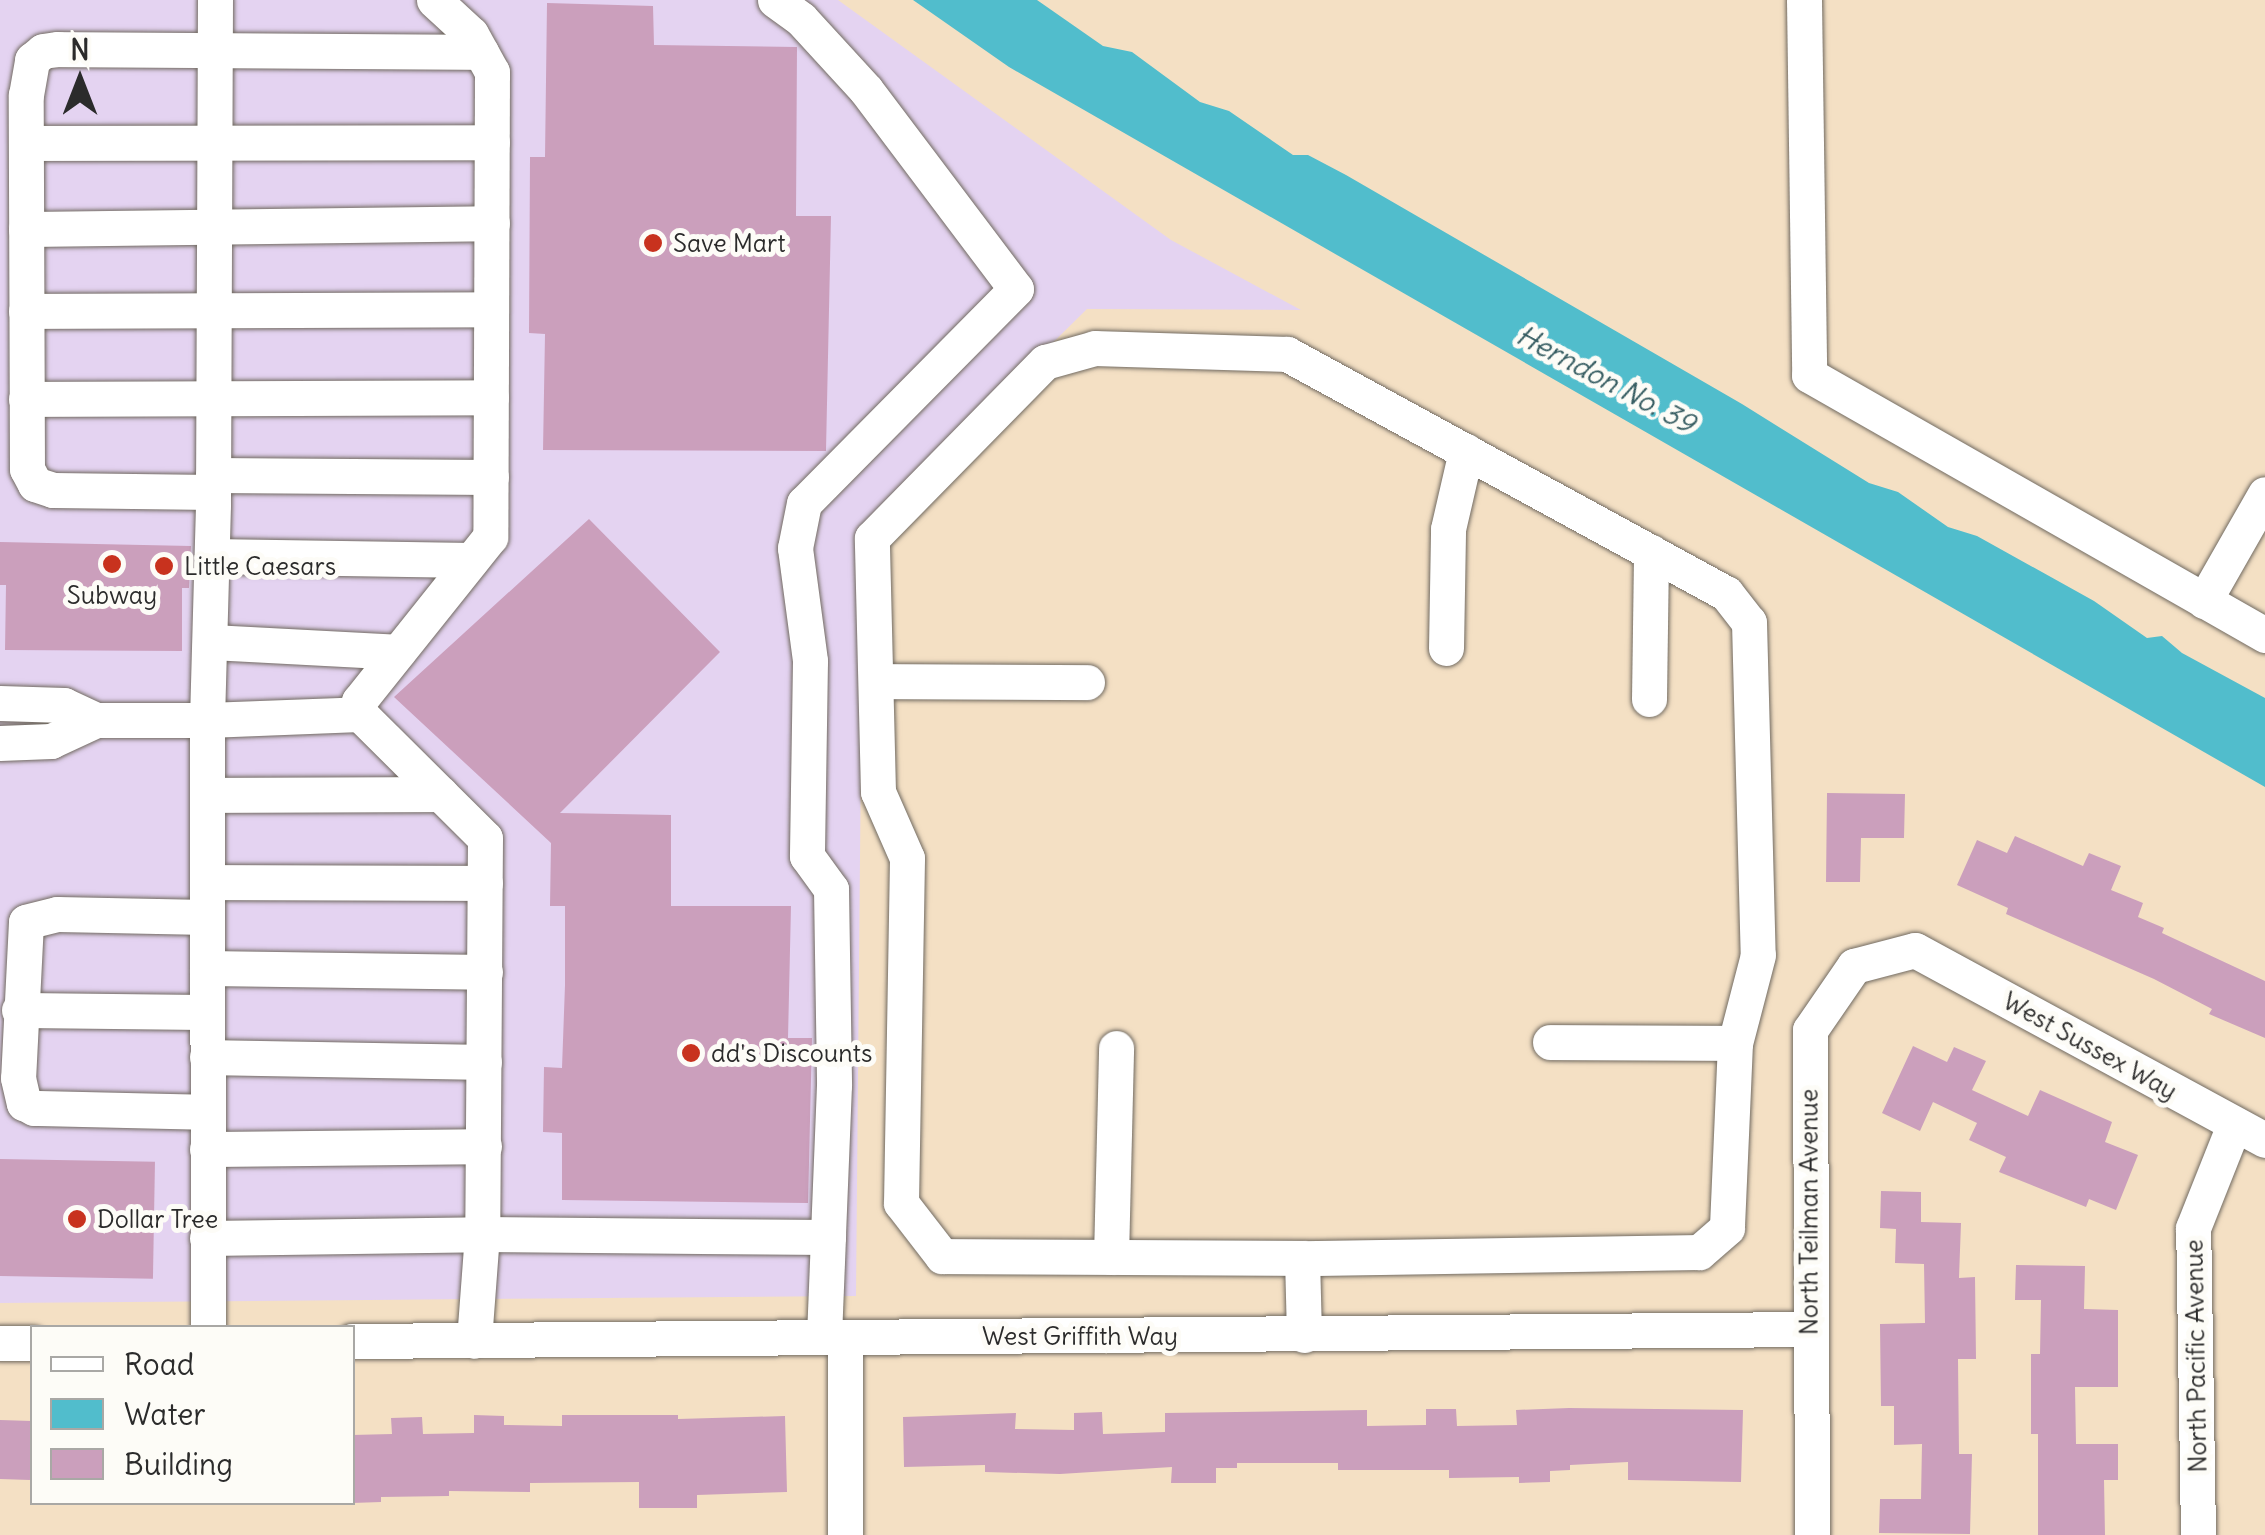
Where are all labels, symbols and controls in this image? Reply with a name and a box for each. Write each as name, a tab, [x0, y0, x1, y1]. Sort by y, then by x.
north arrow	[30, 30, 130, 130]
text: N	[70, 32, 90, 68]
place label: Save Mart	[673, 228, 786, 258]
marker: Save Mart	[642, 232, 664, 254]
water label: Herndon No. 39	[1511, 318, 1701, 440]
place label: Little Caesars	[184, 551, 336, 581]
marker: Subway	[101, 553, 123, 575]
marker: Little Caesars	[153, 555, 175, 577]
place label: Subway	[67, 580, 157, 610]
street label: West Sussex Way	[1998, 986, 2182, 1106]
place label: dd's Discounts	[711, 1038, 872, 1068]
marker: dd's Discounts	[680, 1042, 702, 1064]
street label: North Teilman Avenue	[1794, 1089, 1824, 1335]
place label: Dollar Tree	[97, 1204, 218, 1234]
marker: Dollar Tree	[66, 1208, 88, 1230]
street label: North Pacific Avenue	[2179, 1239, 2213, 1473]
street label: West Griffith Way	[982, 1321, 1178, 1351]
legend	[30, 1325, 355, 1505]
text: Road	[124, 1345, 194, 1383]
text: Water	[124, 1395, 206, 1433]
text: Building	[124, 1445, 233, 1483]

